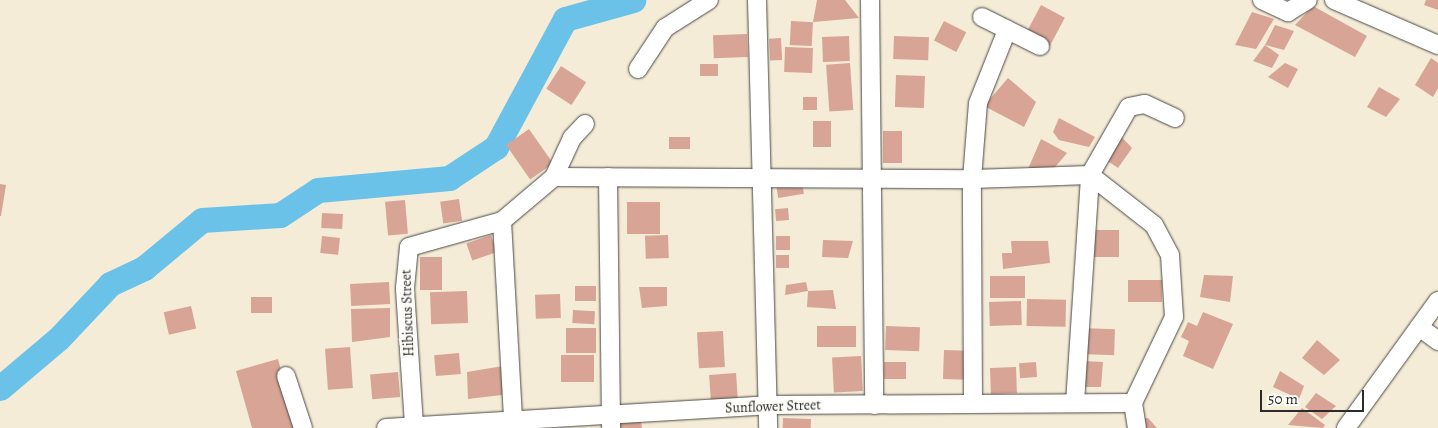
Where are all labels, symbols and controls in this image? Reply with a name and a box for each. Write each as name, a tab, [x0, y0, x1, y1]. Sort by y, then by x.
street label: Hibiscus Street	[398, 269, 418, 357]
scale bar	[1263, 380, 1367, 412]
text: 50 m	[1268, 389, 1298, 409]
street label: Sunflower Street	[725, 397, 821, 417]

